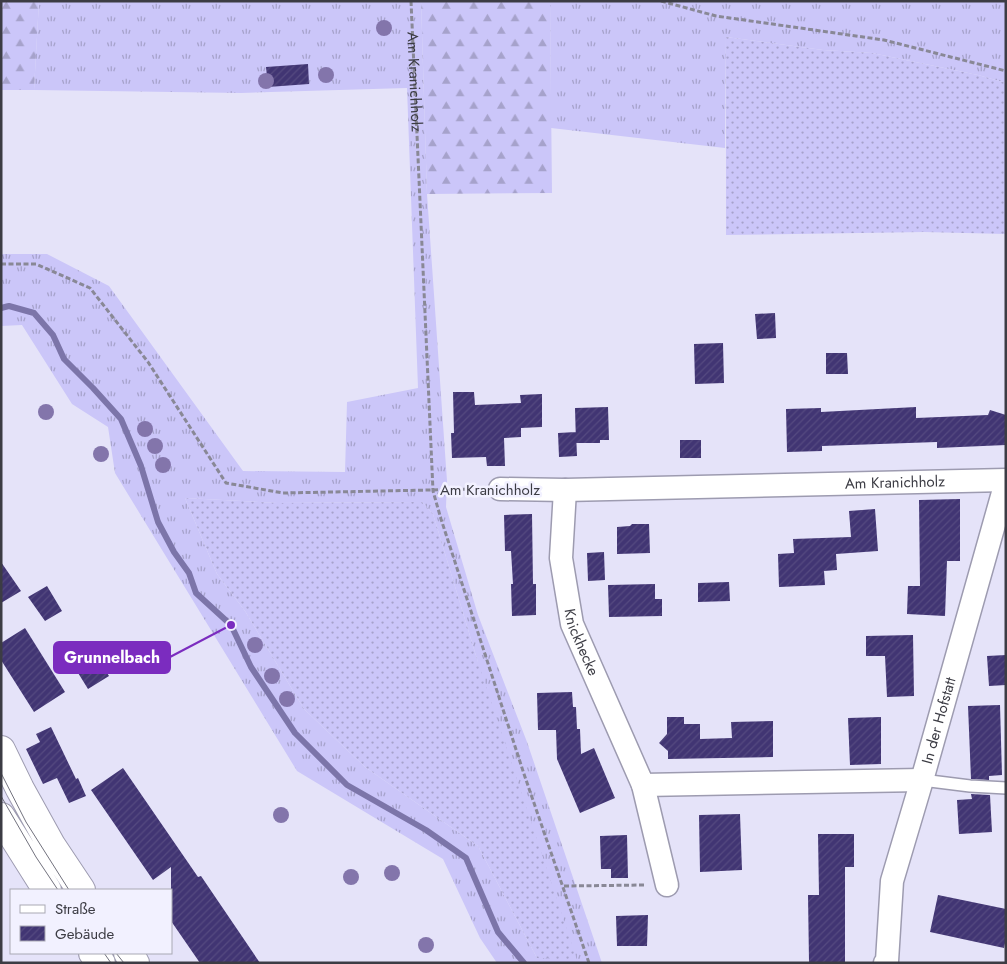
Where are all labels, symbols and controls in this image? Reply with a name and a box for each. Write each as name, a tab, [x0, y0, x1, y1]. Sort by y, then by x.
street label: Am Kranichholz	[401, 31, 428, 133]
street label: Am Kranichholz	[845, 470, 945, 495]
street label: Am Kranichholz	[440, 479, 540, 501]
street label: Knickhecke	[559, 607, 605, 679]
callout: Grunnelbach	[54, 642, 170, 673]
text: Grunnelbach	[64, 646, 160, 669]
street label: In der Hofstatt	[916, 674, 962, 767]
legend	[10, 889, 172, 954]
text: Straße	[55, 898, 96, 920]
text: Gebäude	[55, 923, 115, 945]

